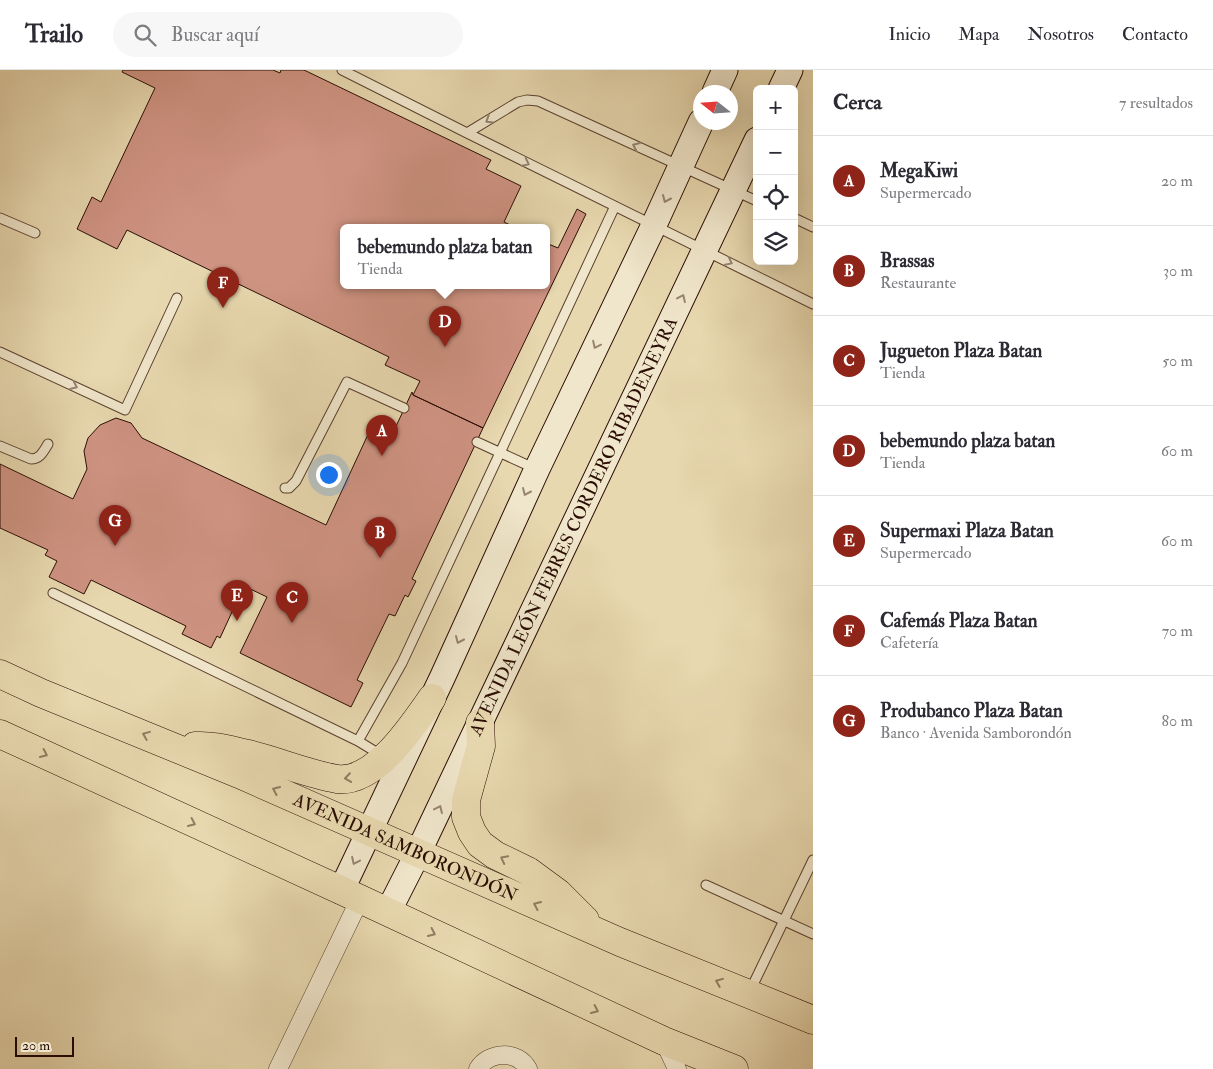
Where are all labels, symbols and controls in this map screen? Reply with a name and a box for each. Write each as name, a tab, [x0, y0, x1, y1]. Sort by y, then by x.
search box	[113, 12, 463, 57]
text: Trailo	[25, 19, 83, 50]
icon: search	[131, 21, 159, 49]
text: Buscar aquí	[171, 23, 259, 47]
text: Inicio	[888, 23, 930, 46]
text: Mapa	[958, 23, 1000, 46]
text: Nosotros	[1028, 23, 1094, 46]
text: Contacto	[1122, 23, 1188, 46]
north arrow	[693, 85, 738, 130]
map controls	[753, 85, 798, 265]
button: +	[753, 85, 798, 130]
text: Cerca	[833, 89, 882, 116]
text: 7 resultados	[1119, 93, 1193, 113]
one-way arrow	[485, 113, 494, 123]
button: −	[753, 130, 798, 175]
one-way arrow	[632, 142, 641, 152]
one-way arrow	[521, 156, 530, 166]
text: MegaKiwi	[880, 159, 958, 183]
text: A	[844, 171, 854, 191]
text: 20 m	[1161, 171, 1193, 191]
button: locate	[753, 175, 798, 220]
text: Supermercado	[880, 183, 971, 203]
one-way arrow	[661, 194, 672, 203]
button: layers	[753, 220, 798, 265]
popup	[340, 224, 550, 289]
text: bebemundo plaza batan	[357, 235, 533, 259]
text: Brassas	[880, 249, 935, 273]
one-way arrow	[724, 256, 733, 266]
text: Tienda	[357, 259, 403, 279]
text: B	[844, 261, 854, 281]
text: 30 m	[1163, 261, 1193, 281]
pin: F	[207, 267, 239, 308]
text: Restaurante	[880, 273, 956, 293]
one-way arrow	[675, 294, 686, 303]
pin: D	[429, 306, 461, 347]
street label: AVENIDA LEÓN FEBRES CORDERO RIBADENEYRA	[464, 313, 683, 740]
text: Jugueton Plaza Batan	[880, 339, 1042, 363]
one-way arrow	[592, 340, 602, 349]
text: C	[843, 351, 855, 371]
text: 50 m	[1162, 351, 1193, 371]
text: Tienda	[880, 363, 925, 383]
one-way arrow	[69, 380, 78, 391]
pin: A	[366, 415, 398, 456]
text: bebemundo plaza batan	[880, 429, 1055, 453]
text: D	[842, 441, 856, 461]
text: 60 m	[1161, 441, 1193, 461]
text: Tienda	[880, 453, 925, 473]
your location	[316, 462, 342, 488]
one-way arrow	[522, 487, 533, 496]
pin: G	[99, 505, 131, 546]
pin: B	[364, 517, 396, 558]
text: Supermaxi Plaza Batan	[880, 519, 1054, 543]
text: E	[843, 531, 855, 551]
text: 60 m	[1161, 531, 1193, 551]
text: Supermercado	[880, 543, 971, 563]
pin: E	[221, 580, 253, 621]
pin: C	[276, 582, 308, 623]
text: Cafemás Plaza Batan	[880, 609, 1038, 633]
text: F	[844, 621, 854, 641]
text: 70 m	[1162, 621, 1193, 641]
text: Cafetería	[880, 633, 939, 653]
one-way arrow	[455, 635, 465, 644]
text: Produbanco Plaza Batan	[880, 699, 1063, 723]
text: G	[842, 711, 856, 731]
text: 80 m	[1162, 711, 1193, 731]
text: Banco · Avenida Samborondón	[880, 723, 1072, 743]
one-way arrow	[142, 731, 151, 741]
one-way arrow	[39, 748, 48, 759]
one-way arrow	[344, 772, 352, 782]
one-way arrow	[272, 786, 281, 797]
street label: AVENIDA SAMBORONDÓN	[289, 788, 521, 907]
one-way arrow	[433, 805, 443, 814]
one-way arrow	[187, 816, 196, 827]
one-way arrow	[500, 855, 509, 865]
one-way arrow	[351, 856, 361, 865]
one-way arrow	[533, 901, 542, 912]
one-way arrow	[427, 927, 436, 937]
one-way arrow	[715, 978, 724, 988]
one-way arrow	[590, 1004, 599, 1014]
scale bar	[15, 1034, 74, 1057]
text: 20 m	[22, 1037, 50, 1054]

